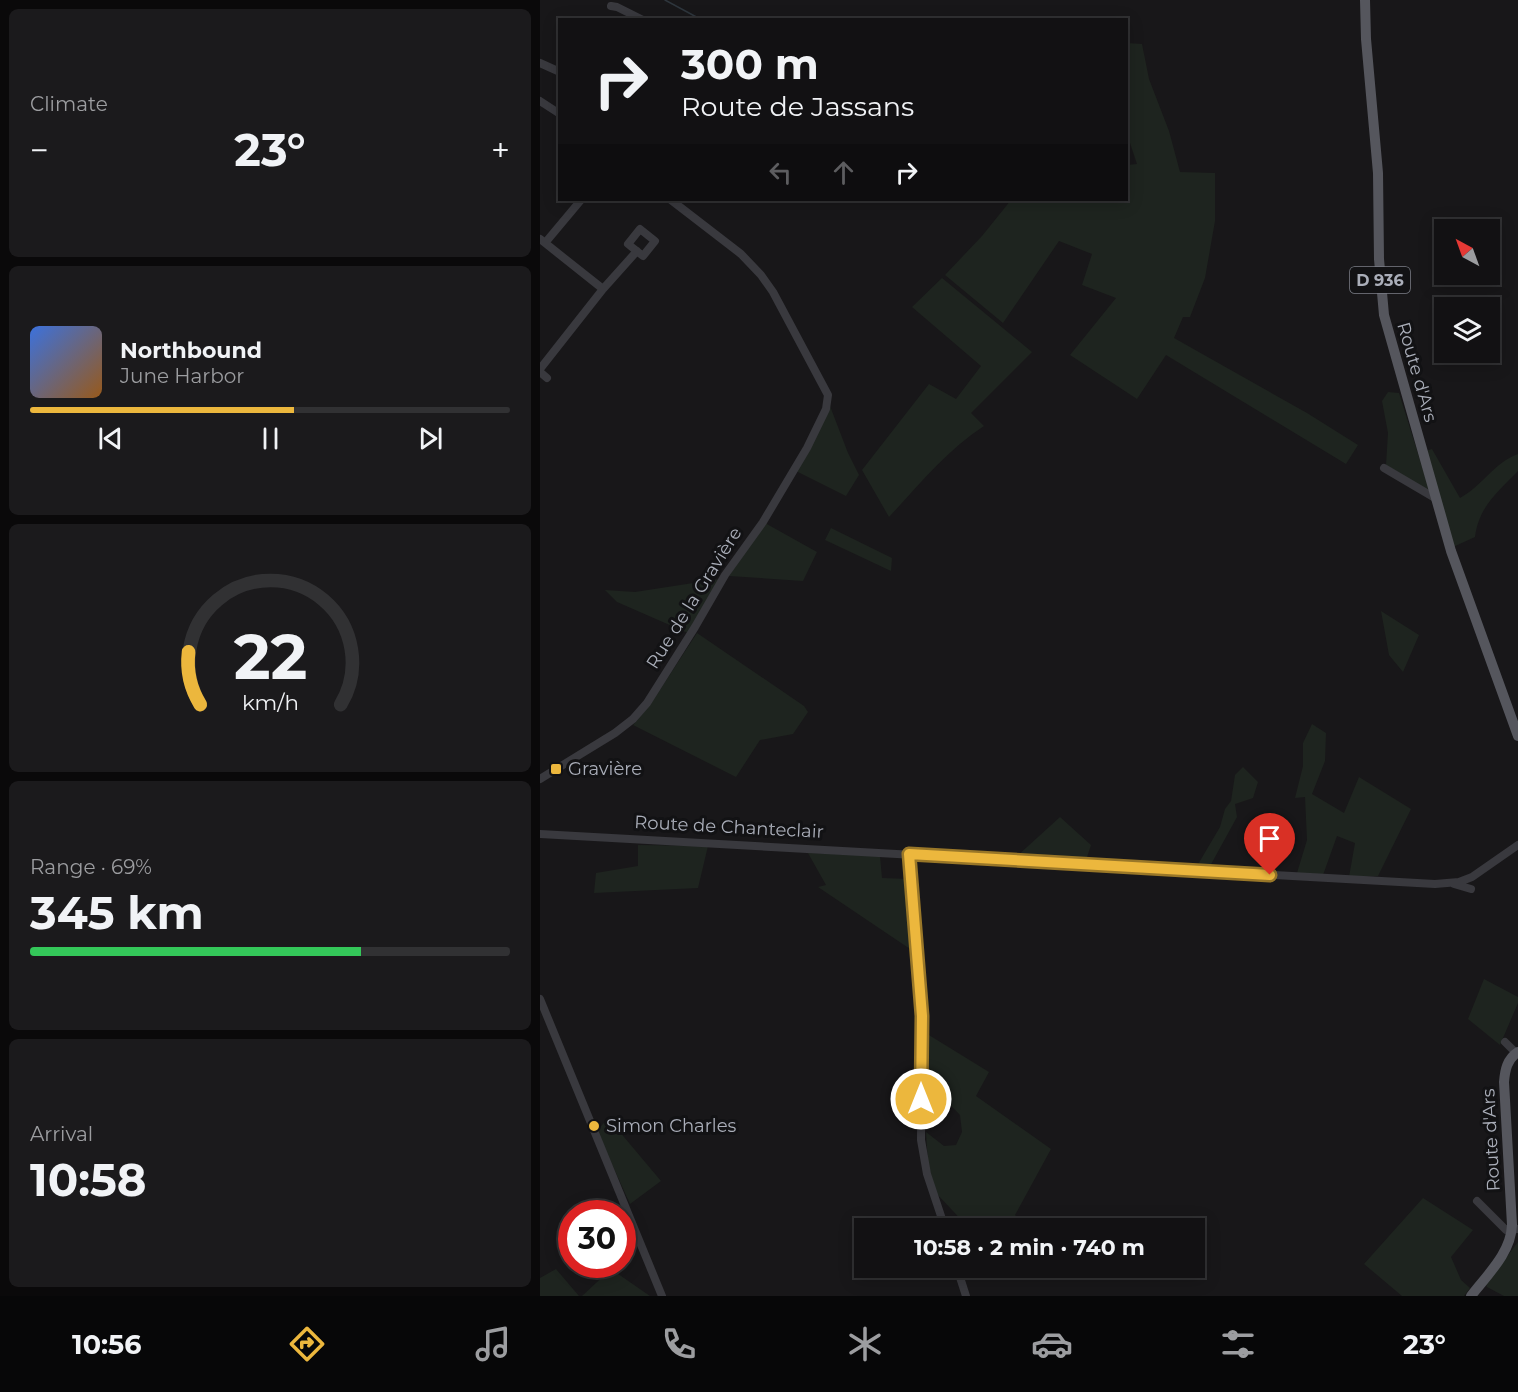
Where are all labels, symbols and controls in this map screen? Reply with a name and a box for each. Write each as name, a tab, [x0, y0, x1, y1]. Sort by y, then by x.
text: 300 m	[681, 38, 819, 90]
icon: right	[582, 42, 660, 120]
text: Route de Jassans	[681, 90, 914, 123]
text: Climate	[30, 92, 108, 116]
text: 23°	[234, 122, 306, 177]
text: −	[30, 130, 49, 170]
text: +	[491, 130, 510, 170]
icon: left	[764, 156, 797, 189]
icon: ahead	[827, 156, 860, 189]
icon: right	[890, 156, 923, 189]
north arrow	[1434, 219, 1500, 285]
map controls	[1434, 219, 1500, 363]
road number: D 936	[1350, 267, 1410, 293]
button: layers	[1434, 297, 1500, 363]
street label: Route d'Ars	[1392, 320, 1442, 425]
text: Northbound	[120, 337, 262, 364]
text: June Harbor	[120, 364, 244, 388]
icon: previous	[94, 422, 127, 455]
icon: pause	[254, 422, 287, 455]
icon: next	[414, 422, 447, 455]
street label: Rue de la Gravière	[642, 523, 747, 673]
text: 22	[233, 619, 307, 695]
text: km/h	[241, 689, 299, 715]
place label: Gravière	[568, 758, 642, 780]
marker: Gravière	[549, 762, 563, 776]
street label: Route de Chanteclair	[634, 811, 824, 843]
pin	[1244, 813, 1295, 875]
icon: arrive	[1253, 822, 1286, 855]
text: Range · 69%	[30, 855, 152, 879]
text: 345 km	[30, 885, 204, 940]
position arrow	[889, 1067, 953, 1131]
street label: Route d'Ars	[1477, 1088, 1505, 1192]
place label: Simon Charles	[606, 1115, 737, 1137]
marker: Simon Charles	[587, 1119, 601, 1133]
text: Arrival	[30, 1122, 93, 1146]
text: 10:58	[30, 1152, 146, 1207]
speed limit sign: 30	[558, 1200, 636, 1278]
text: 10:58 · 2 min · 740 m	[914, 1234, 1145, 1261]
icon: directions	[286, 1323, 328, 1365]
icon: music	[472, 1323, 514, 1365]
icon: phone	[658, 1323, 700, 1365]
icon: climate	[844, 1323, 886, 1365]
icon: car	[1031, 1323, 1073, 1365]
icon: filters	[1217, 1323, 1259, 1365]
text: 10:56	[72, 1328, 141, 1361]
text: 23°	[1403, 1328, 1446, 1361]

